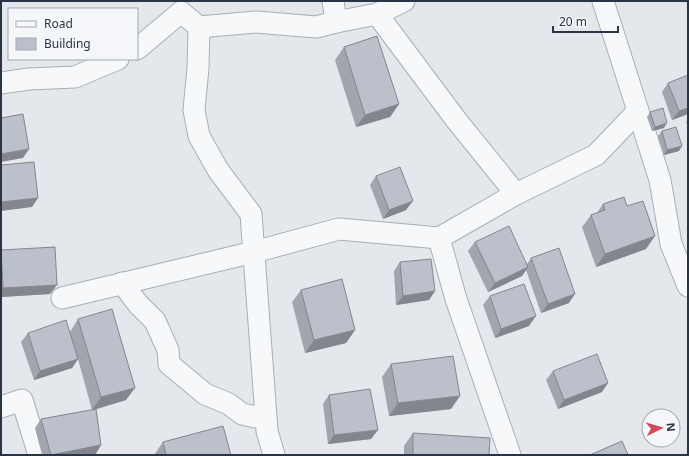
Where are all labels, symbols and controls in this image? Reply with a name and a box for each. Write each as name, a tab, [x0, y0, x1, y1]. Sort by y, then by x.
legend	[8, 8, 138, 60]
scale bar	[553, 8, 618, 34]
text: 20 m	[559, 13, 587, 30]
text: Road	[44, 15, 73, 32]
text: Building	[44, 35, 91, 52]
north arrow	[641, 408, 681, 448]
text: N	[664, 422, 679, 432]

